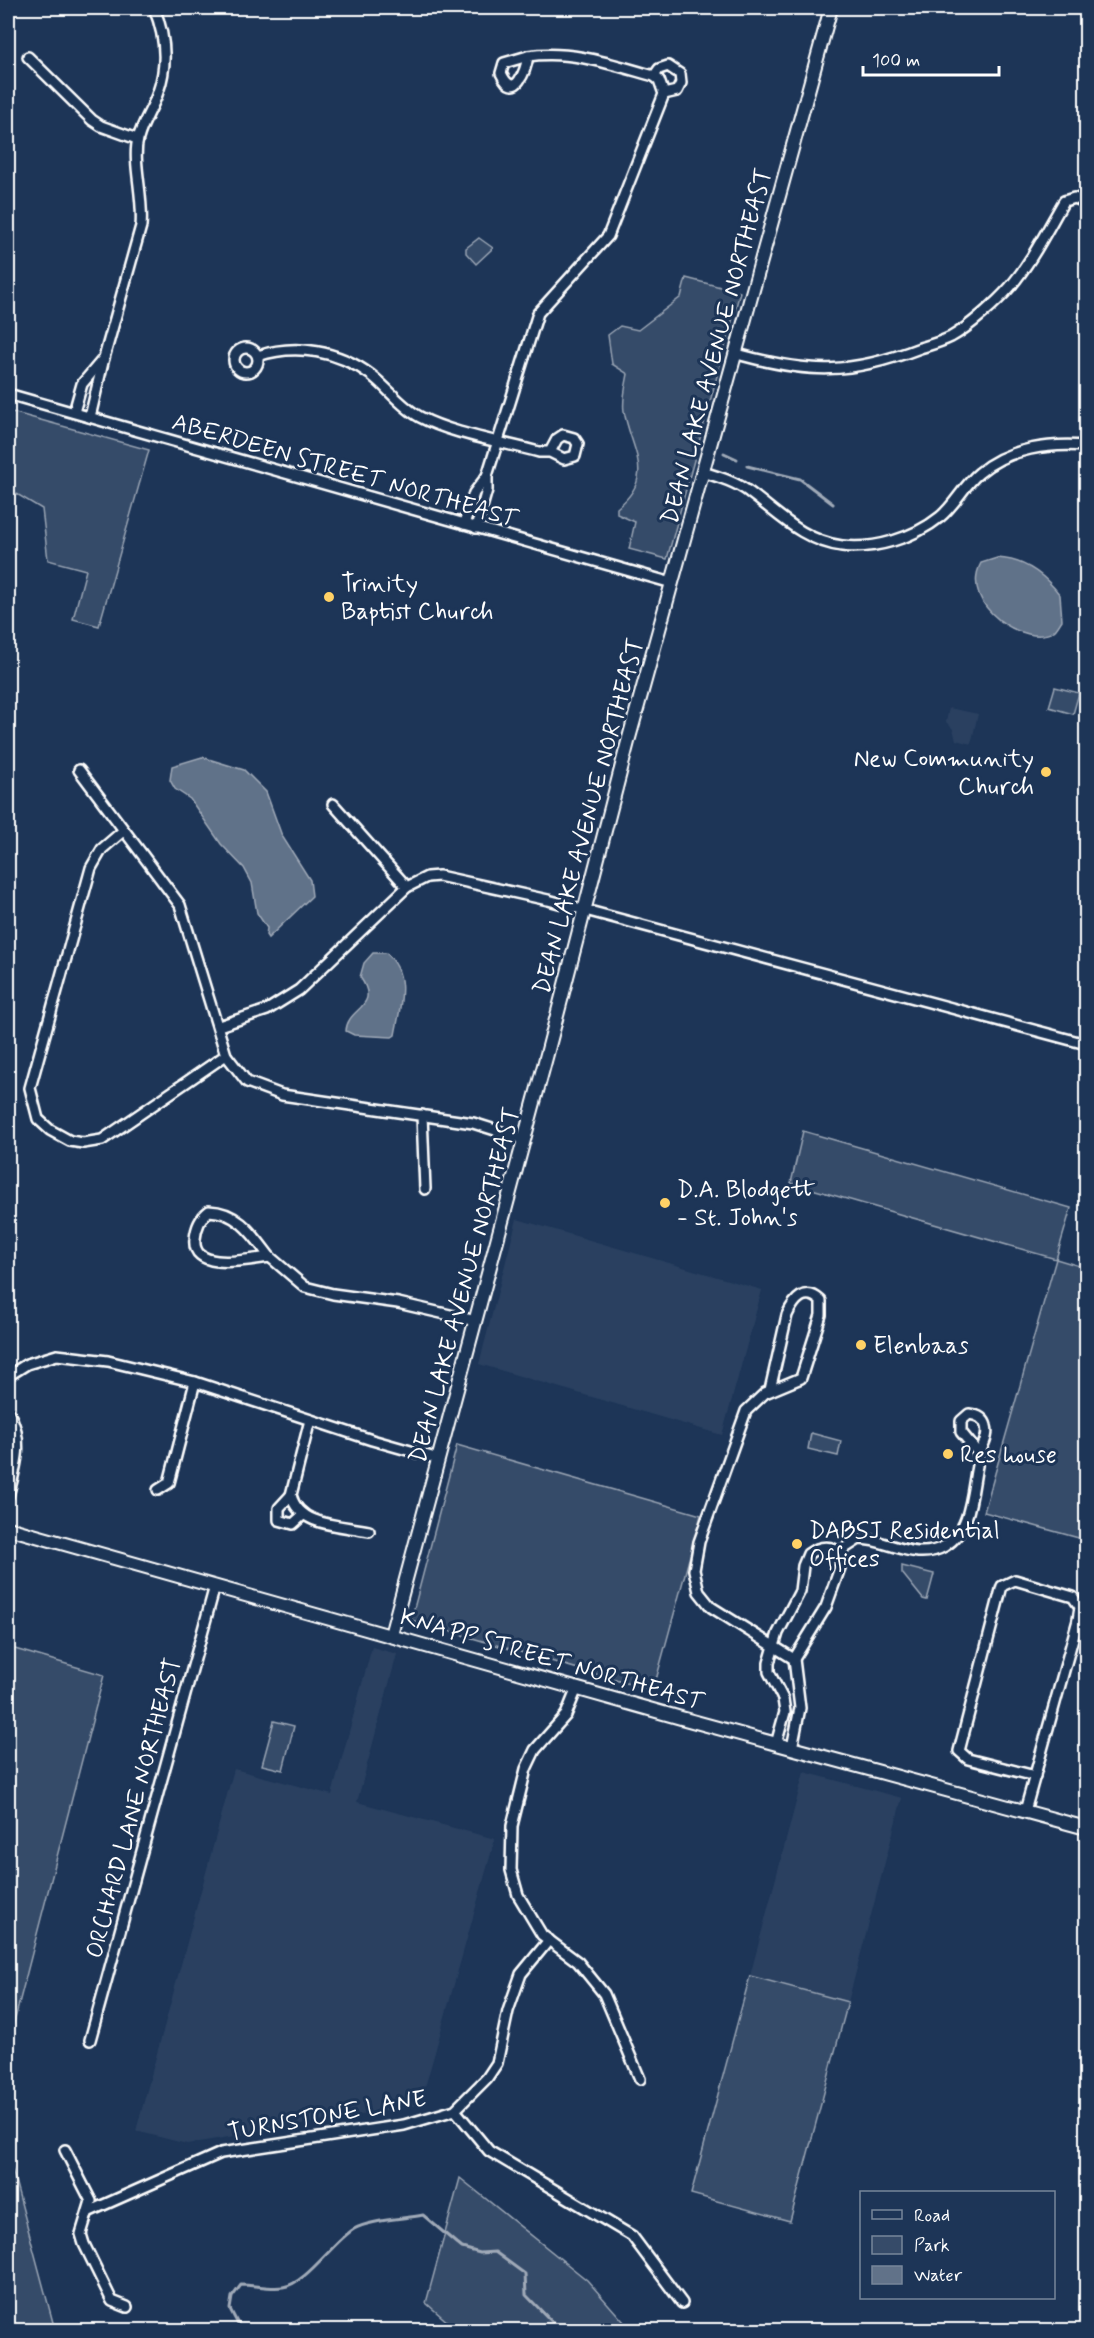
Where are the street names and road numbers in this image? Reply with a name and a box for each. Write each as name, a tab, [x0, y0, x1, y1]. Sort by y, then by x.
street label: DEAN LAKE AVENUE NORTHEAST	[655, 165, 780, 528]
street label: ABERDEEN STREET NORTHEAST	[168, 407, 522, 536]
street label: DEAN LAKE AVENUE NORTHEAST	[527, 635, 652, 998]
street label: DEAN LAKE AVENUE NORTHEAST	[403, 1104, 528, 1467]
street label: KNAPP STREET NORTHEAST	[396, 1602, 708, 1719]
street label: ORCHARD LANE NORTHEAST	[79, 1655, 189, 1962]
street label: TURNSTONE LANE	[225, 2084, 429, 2149]

